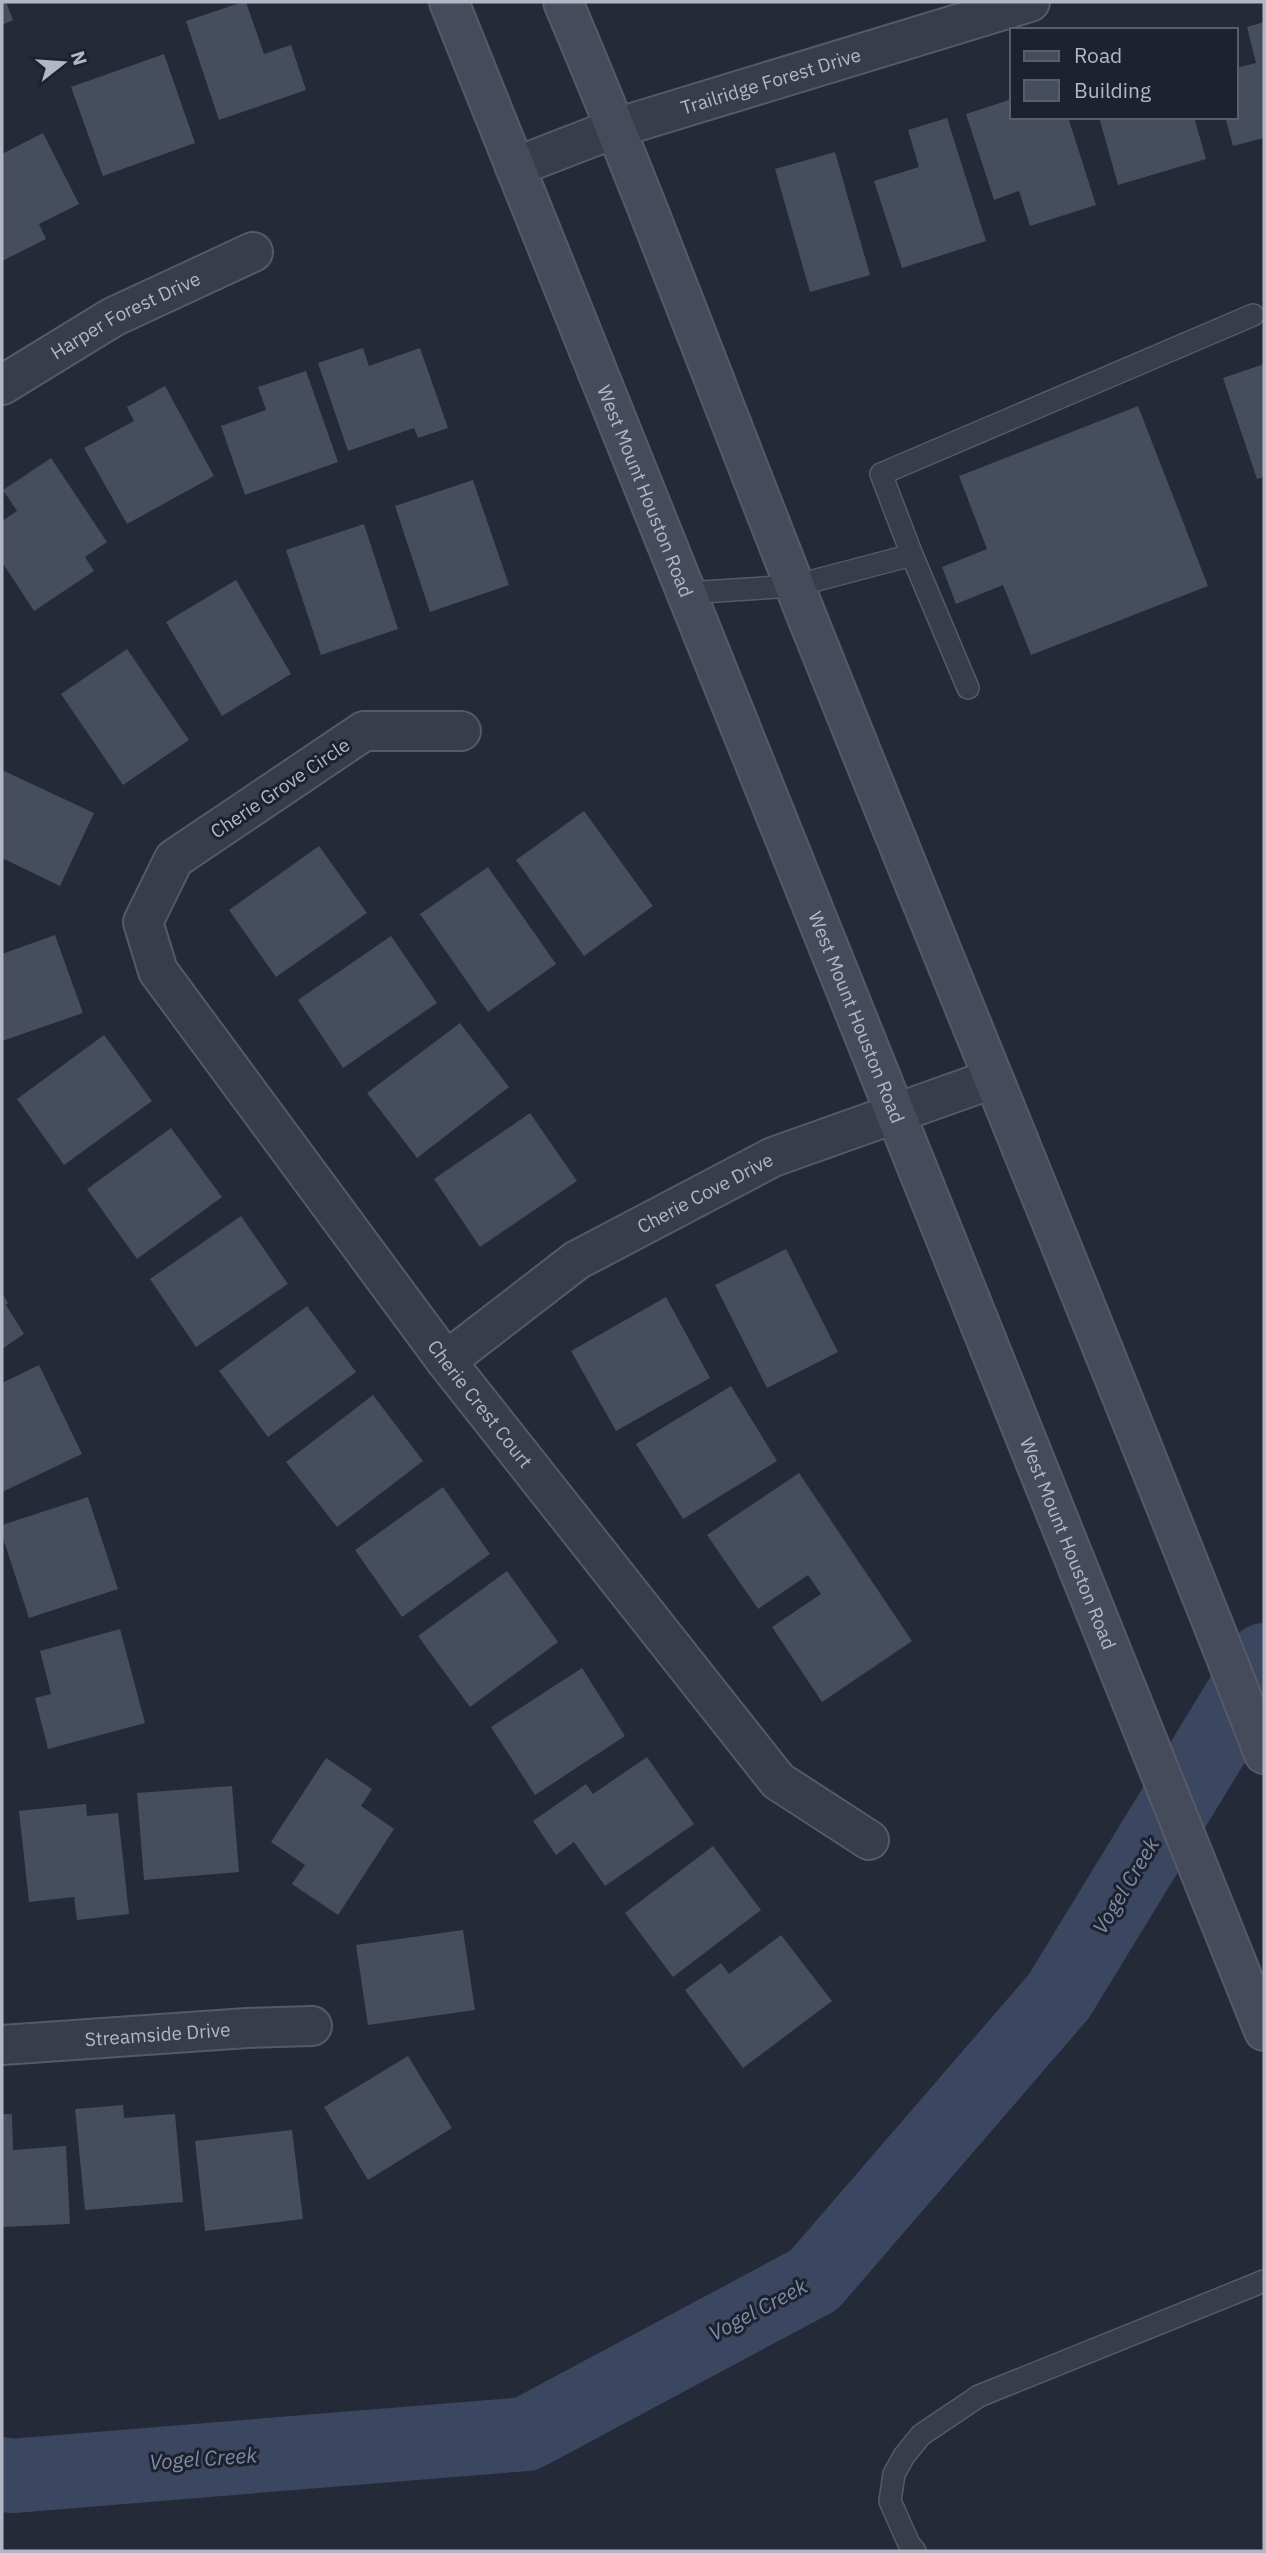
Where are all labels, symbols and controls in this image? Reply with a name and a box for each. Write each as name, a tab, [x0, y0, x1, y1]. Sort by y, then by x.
north arrow	[28, 28, 98, 98]
legend	[1010, 28, 1238, 119]
text: Road	[1074, 41, 1122, 69]
street label: Trailridge Forest Drive	[678, 42, 864, 120]
text: N	[66, 48, 93, 68]
text: Building	[1074, 76, 1151, 104]
street label: Harper Forest Drive	[46, 266, 204, 364]
street label: West Mount Houston Road	[592, 381, 699, 601]
street label: Cherie Grove Circle	[206, 732, 354, 844]
street label: West Mount Houston Road	[803, 908, 910, 1127]
street label: Cherie Cove Drive	[633, 1147, 777, 1238]
street label: Cherie Crest Court	[422, 1335, 538, 1473]
street label: West Mount Houston Road	[1015, 1434, 1121, 1653]
water label: Vogel Creek	[1085, 1831, 1165, 1939]
street label: Streamside Drive	[84, 2017, 231, 2051]
water label: Vogel Creek	[703, 2271, 813, 2347]
water label: Vogel Creek	[148, 2440, 259, 2476]

